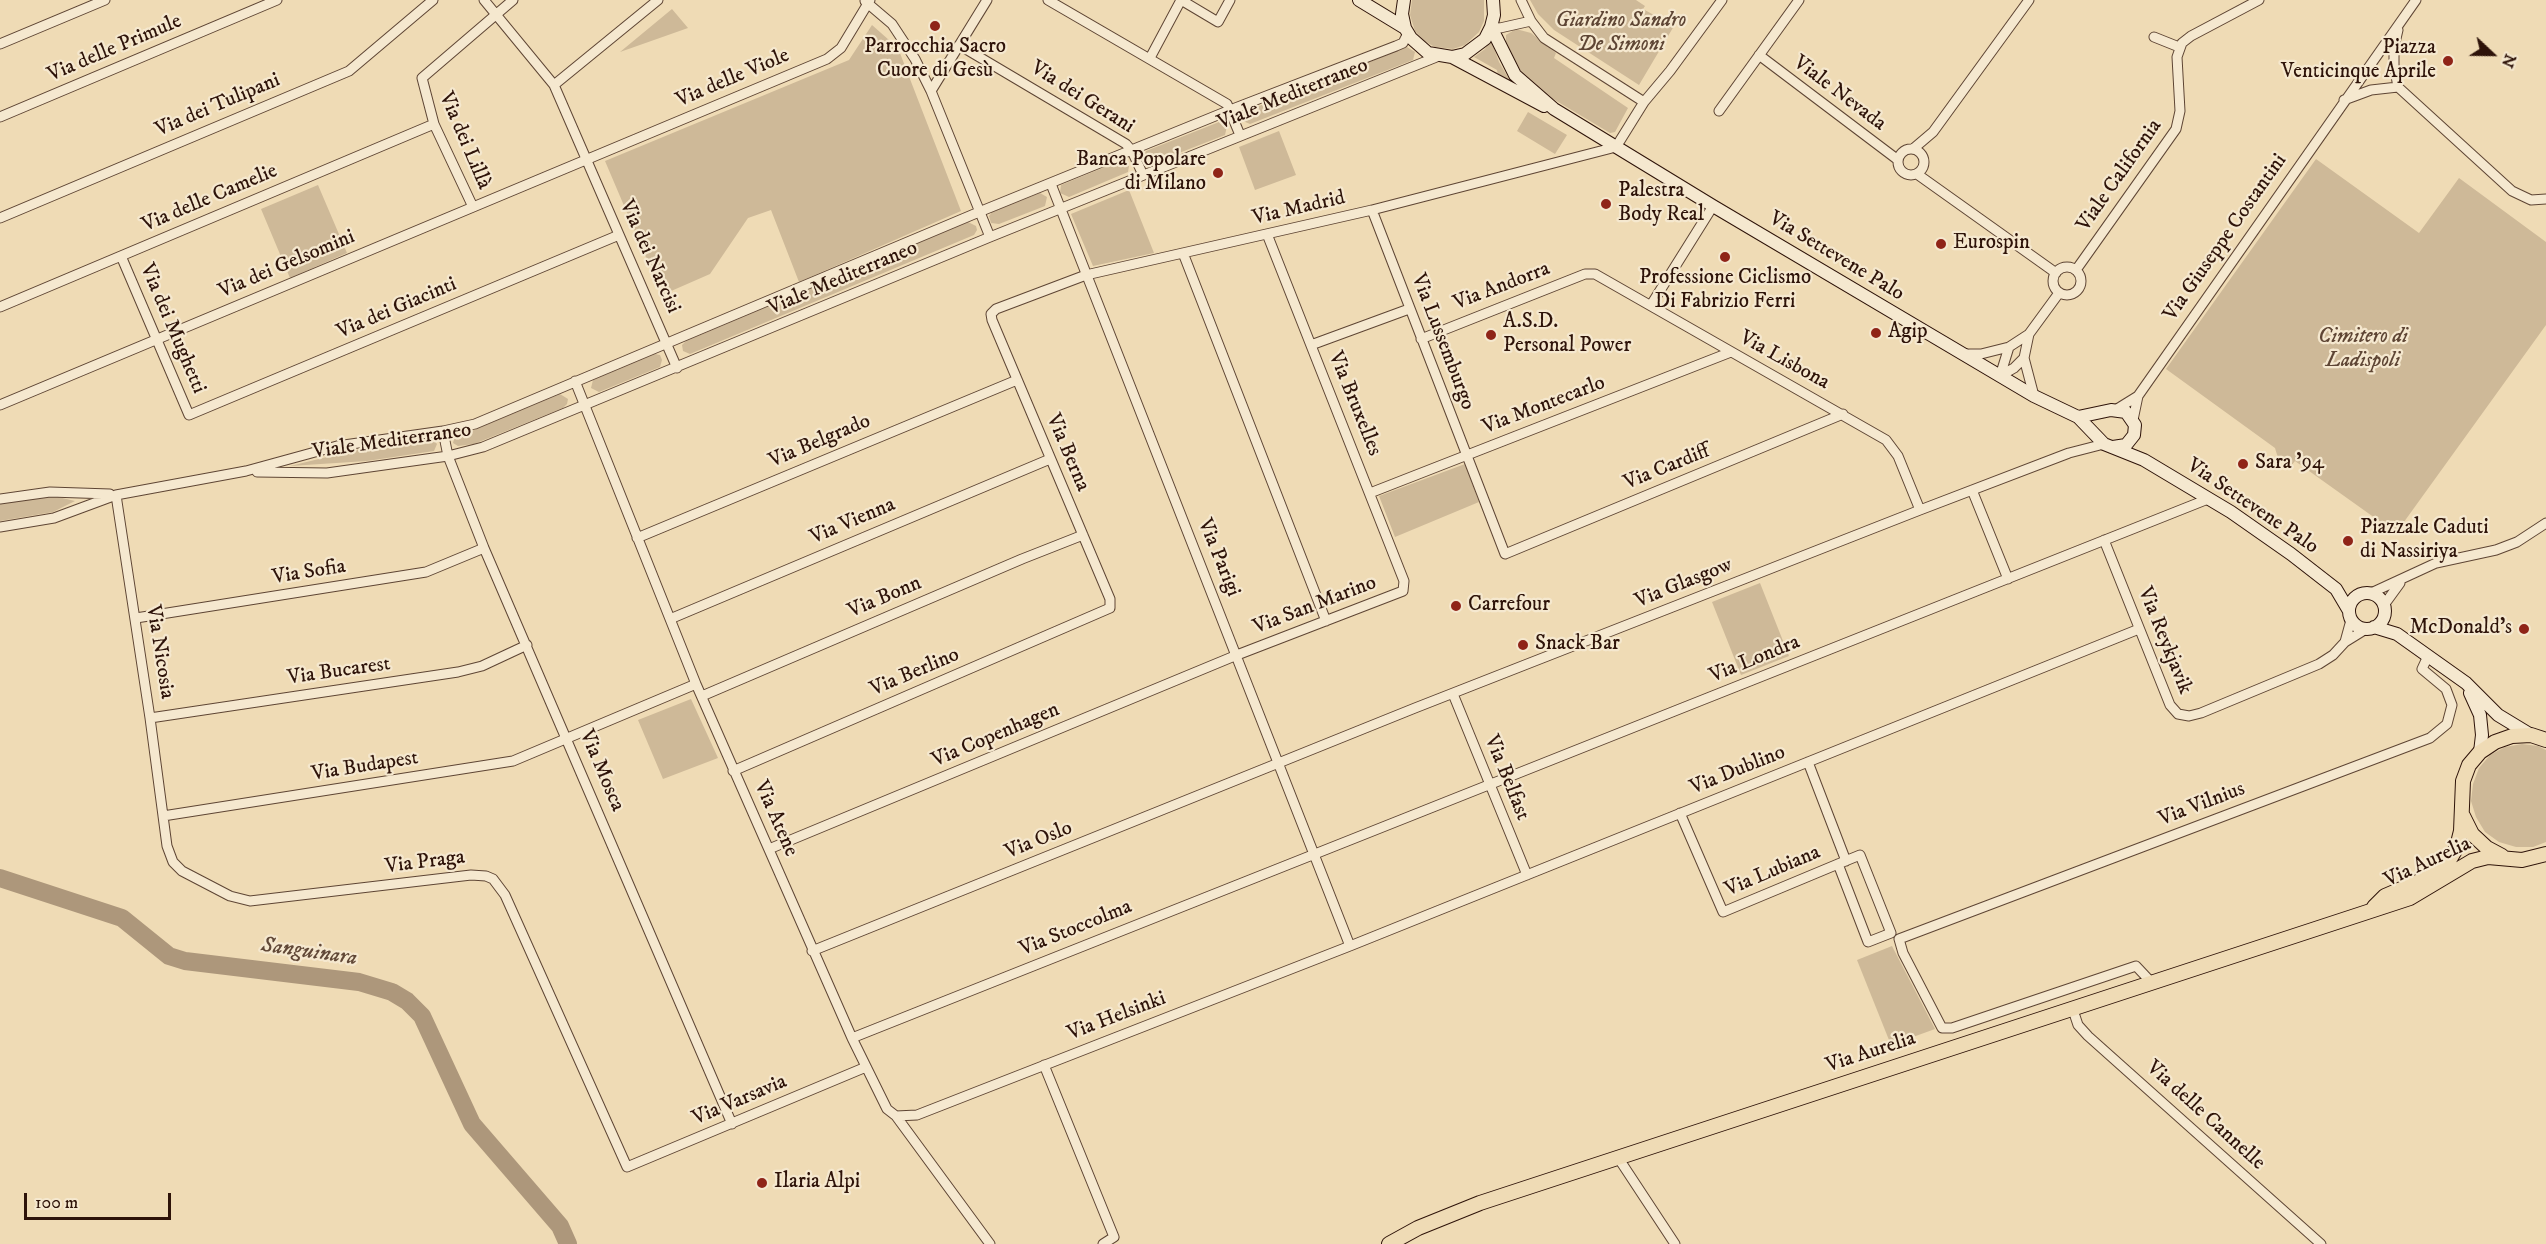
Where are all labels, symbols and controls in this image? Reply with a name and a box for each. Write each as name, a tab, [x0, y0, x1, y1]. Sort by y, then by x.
street label: Via delle Primule	[44, 9, 186, 89]
park label: Giardino Sandro De Simoni	[1556, 9, 1686, 59]
marker: Parrocchia Sacro Cuore di Gesù	[928, 19, 942, 33]
north arrow	[2462, 24, 2522, 84]
place label: Parrocchia Sacro Cuore di Gesù	[864, 35, 1006, 85]
place label: Piazza Venticinque Aprile	[2281, 36, 2436, 86]
street label: Via delle Viole	[673, 44, 793, 114]
street label: Viale Nevada	[1787, 51, 1891, 137]
text: N	[2497, 51, 2520, 71]
street label: Viale Mediterraneo	[1214, 53, 1372, 137]
marker: Piazza Venticinque Aprile	[2441, 54, 2455, 68]
street label: Via dei Gerani	[1025, 56, 1139, 140]
street label: Via dei Tulipani	[152, 68, 284, 144]
street label: Via dei Lillà	[432, 89, 496, 193]
street label: Viale California	[2072, 115, 2168, 237]
place label: Banca Popolare di Milano	[1076, 148, 1206, 198]
street label: Via Giuseppe Costantini	[2159, 150, 2293, 326]
street label: Via delle Camelie	[139, 159, 281, 239]
marker: Banca Popolare di Milano	[1211, 166, 1225, 180]
place label: Palestra Body Real	[1618, 179, 1704, 229]
street label: Via Madrid	[1250, 186, 1348, 232]
street label: Via dei Narcisi	[613, 196, 685, 318]
marker: Palestra Body Real	[1599, 197, 1613, 211]
street label: Via Settevene Palo	[1764, 207, 1908, 307]
street label: Via dei Gelsomini	[215, 225, 359, 305]
place label: Eurospin	[1953, 231, 2030, 257]
street label: Viale Mediterraneo	[764, 236, 922, 322]
marker: Eurospin	[1934, 237, 1948, 251]
marker: Professione Ciclismo Di Fabrizio Ferri	[1718, 250, 1732, 264]
street label: Via Andorra	[1450, 257, 1554, 317]
street label: Via dei Mughetti	[133, 260, 211, 398]
place label: Professione Ciclismo Di Fabrizio Ferri	[1639, 266, 1811, 316]
street label: Via Lussemburgo	[1404, 270, 1480, 414]
street label: Via dei Giacinti	[333, 272, 461, 346]
place label: A.S.D. Personal Power	[1503, 310, 1631, 360]
place label: Agip	[1888, 320, 1928, 346]
park label: Cimitero di Ladispoli	[2318, 325, 2408, 375]
street label: Via Lisbona	[1734, 326, 1834, 396]
marker: Agip	[1869, 326, 1883, 340]
marker: A.S.D. Personal Power	[1484, 328, 1498, 342]
street label: Via Bruxelles	[1322, 348, 1386, 460]
street label: Via Montecarlo	[1479, 371, 1609, 441]
street label: Via Belgrado	[765, 409, 875, 475]
street label: Via Berna	[1039, 410, 1095, 496]
street label: Viale Mediterraneo	[311, 418, 473, 466]
street label: Via Cardiff	[1620, 439, 1714, 497]
place label: Sara '94	[2255, 451, 2324, 477]
street label: Via Settevene Palo	[2181, 454, 2323, 560]
marker: Sara '94	[2236, 457, 2250, 471]
street label: Via Vienna	[807, 493, 899, 551]
street label: Via Parigi	[1191, 515, 1245, 601]
place label: Piazzale Caduti di Nassiriya	[2360, 516, 2489, 566]
marker: Piazzale Caduti di Nassiriya	[2341, 534, 2355, 548]
street label: Via Glasgow	[1632, 553, 1736, 615]
street label: Via Sofia	[271, 555, 347, 591]
street label: Via Bonn	[844, 571, 926, 625]
street label: Via San Marino	[1250, 571, 1380, 641]
street label: Via Reykjavik	[2131, 584, 2197, 698]
place label: Carrefour	[1468, 593, 1550, 619]
marker: Carrefour	[1449, 599, 1463, 613]
street label: Via Nicosia	[139, 603, 179, 701]
place label: McDonald's	[2409, 616, 2512, 642]
marker: McDonald's	[2517, 622, 2531, 636]
street label: Via Londra	[1706, 630, 1804, 690]
place label: Snack Bar	[1535, 632, 1620, 658]
marker: Snack Bar	[1516, 638, 1530, 652]
street label: Via Berlino	[867, 643, 963, 703]
street label: Via Bucarest	[286, 652, 392, 692]
street label: Via Copenhagen	[928, 698, 1064, 774]
street label: Via Mosca	[573, 726, 629, 816]
street label: Via Belfast	[1478, 732, 1534, 824]
street label: Via Dublino	[1687, 741, 1789, 801]
street label: Via Budapest	[310, 746, 420, 788]
street label: Via Atene	[747, 777, 803, 861]
street label: Via Vilnius	[2155, 777, 2249, 833]
street label: Via Oslo	[1002, 816, 1076, 866]
street label: Via Aurelia	[2381, 832, 2475, 894]
street label: Via Lubiana	[1721, 841, 1825, 903]
street label: Via Praga	[384, 846, 466, 880]
street label: Via Stoccolma	[1016, 895, 1136, 963]
water label: Sanguinara	[259, 933, 359, 973]
street label: Via Helsinki	[1064, 987, 1170, 1047]
street label: Via Aurelia	[1823, 1027, 1919, 1079]
street label: Via delle Cannelle	[2140, 1056, 2270, 1176]
street label: Via Varsavia	[689, 1070, 791, 1132]
place label: Ilaria Alpi	[774, 1170, 860, 1196]
marker: Ilaria Alpi	[755, 1176, 769, 1190]
scale bar	[27, 1181, 174, 1219]
text: 100 m	[35, 1192, 78, 1214]

